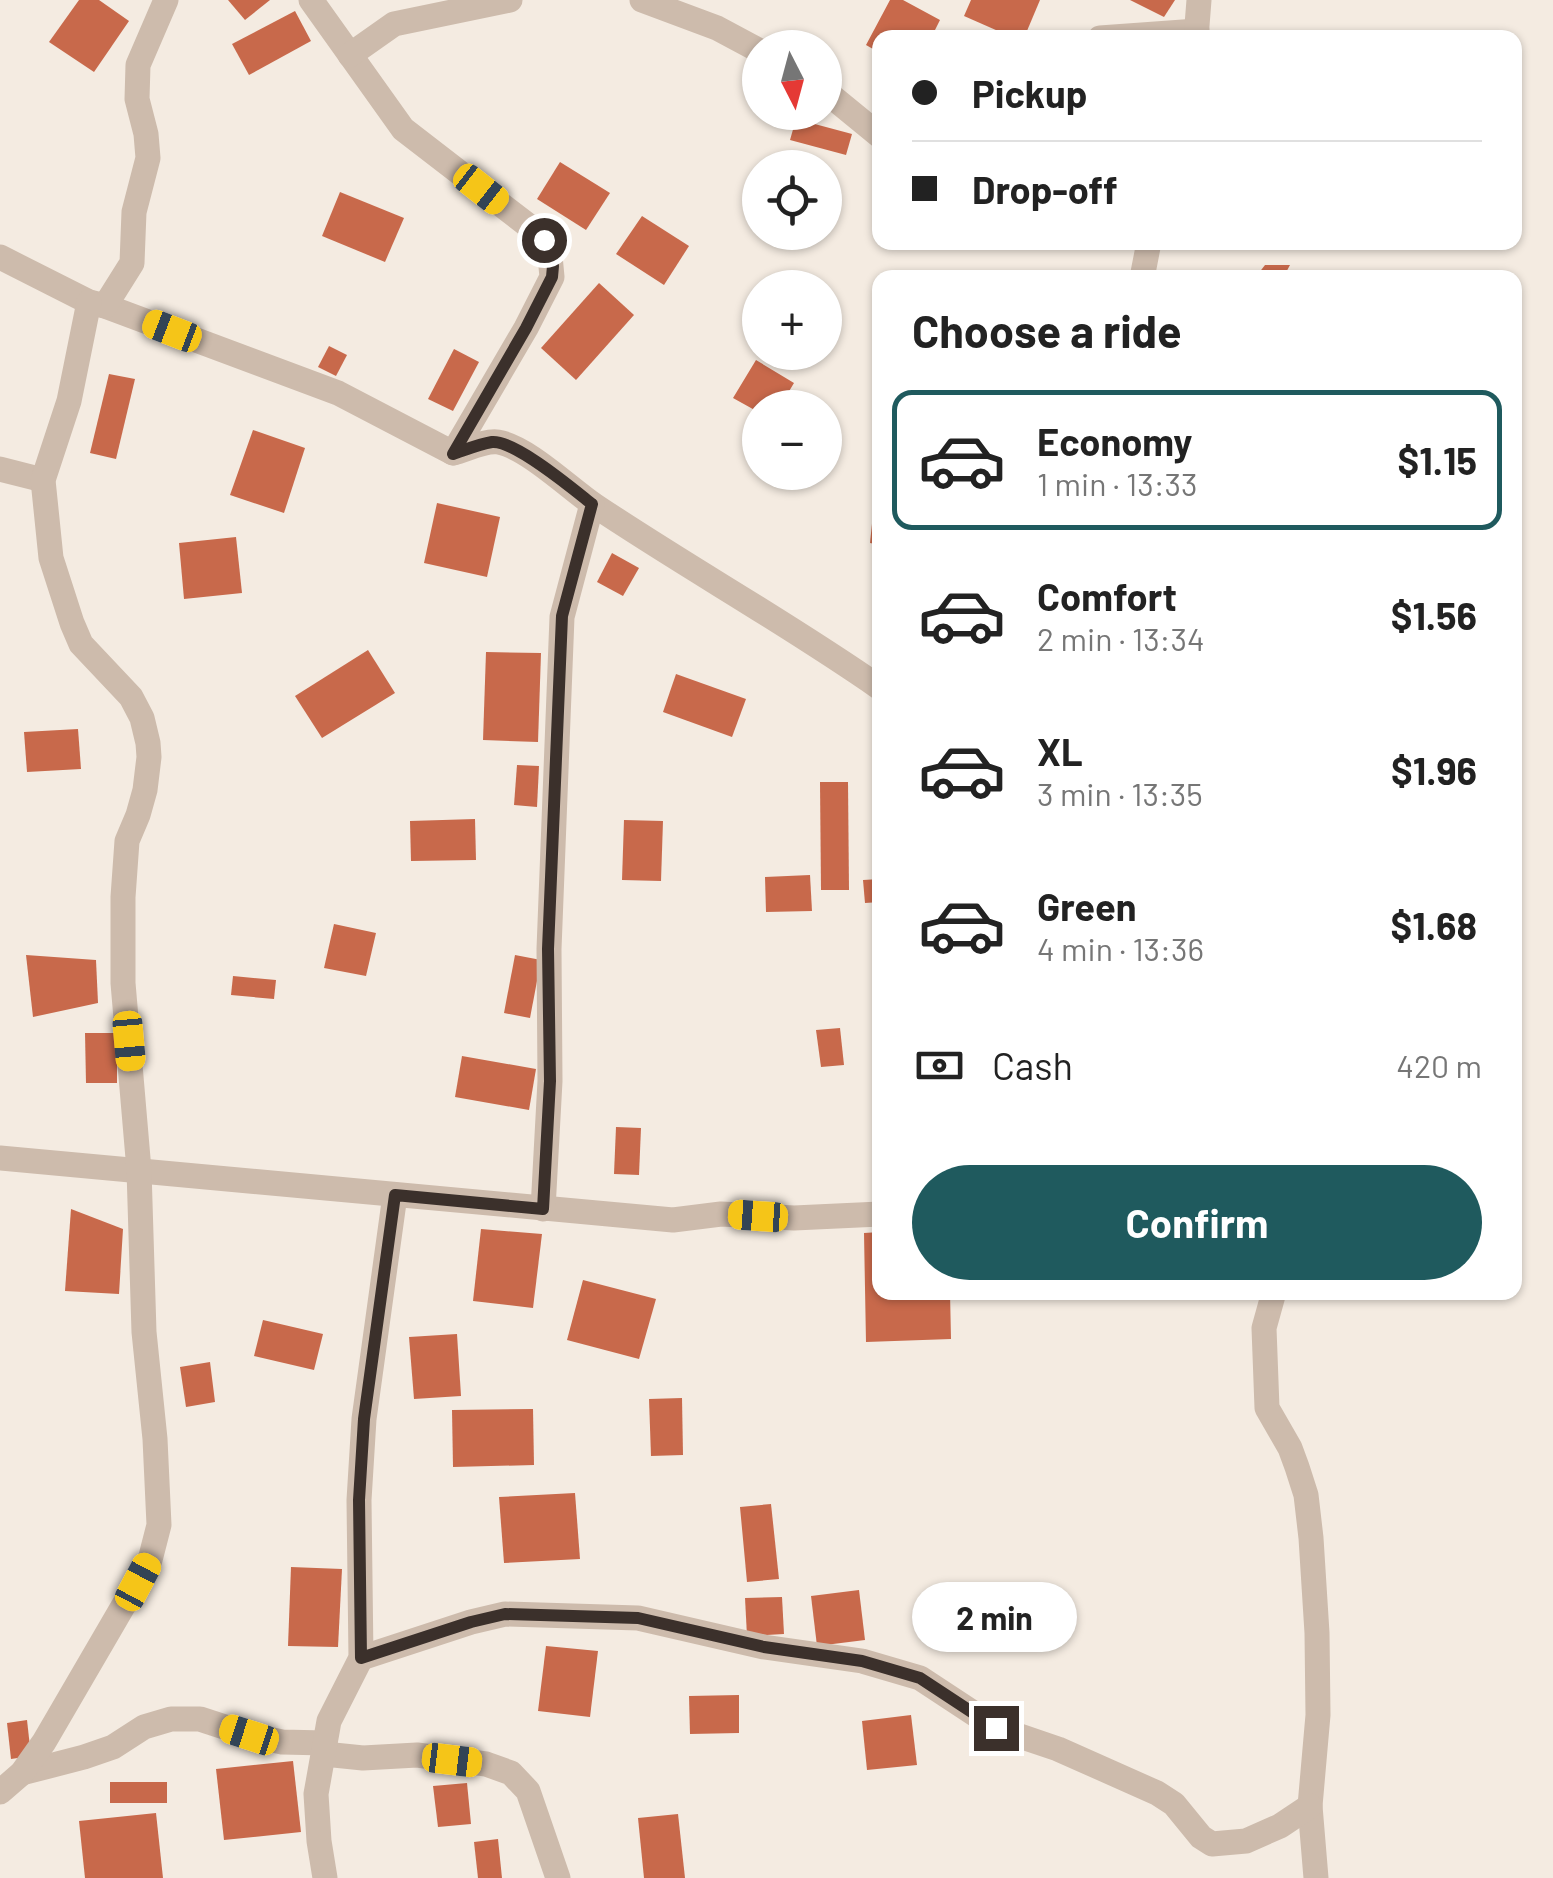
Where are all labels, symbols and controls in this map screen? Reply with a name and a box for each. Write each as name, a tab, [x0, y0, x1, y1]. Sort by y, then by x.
north arrow	[742, 30, 842, 130]
map controls	[742, 30, 842, 490]
text: Pickup	[972, 70, 1087, 116]
button: locate	[742, 150, 842, 250]
car	[448, 159, 514, 219]
text: Drop-off	[972, 166, 1118, 212]
route start	[522, 218, 567, 263]
button: +	[742, 270, 842, 370]
text: Choose a ride	[912, 303, 1182, 357]
car	[139, 306, 205, 356]
button: −	[742, 390, 842, 490]
icon: car	[917, 415, 1007, 505]
text: Economy	[1037, 418, 1192, 464]
text: $1.15	[1398, 437, 1477, 483]
text: 1 min · 13:33	[1037, 464, 1197, 502]
icon: car	[917, 570, 1007, 660]
text: Comfort	[1037, 573, 1177, 619]
text: $1.56	[1391, 592, 1477, 638]
text: 2 min · 13:34	[1037, 619, 1205, 657]
icon: car	[917, 725, 1007, 815]
text: XL	[1037, 728, 1083, 774]
text: $1.96	[1391, 747, 1477, 793]
text: 3 min · 13:35	[1037, 774, 1203, 812]
icon: car	[917, 880, 1007, 970]
text: Green	[1037, 883, 1137, 929]
text: $1.68	[1391, 902, 1477, 948]
text: 4 min · 13:36	[1037, 929, 1204, 967]
car	[111, 1010, 147, 1072]
icon: cash	[912, 1038, 967, 1093]
text: Cash	[992, 1042, 1073, 1088]
text: 420 m	[1396, 1046, 1482, 1084]
button: Confirm	[912, 1165, 1482, 1280]
car	[727, 1199, 789, 1233]
car	[111, 1548, 165, 1616]
callout: 2 min	[914, 1583, 1078, 1653]
text: 2 min	[956, 1598, 1033, 1636]
route end	[974, 1706, 1019, 1751]
car	[216, 1711, 282, 1759]
car	[420, 1741, 484, 1779]

